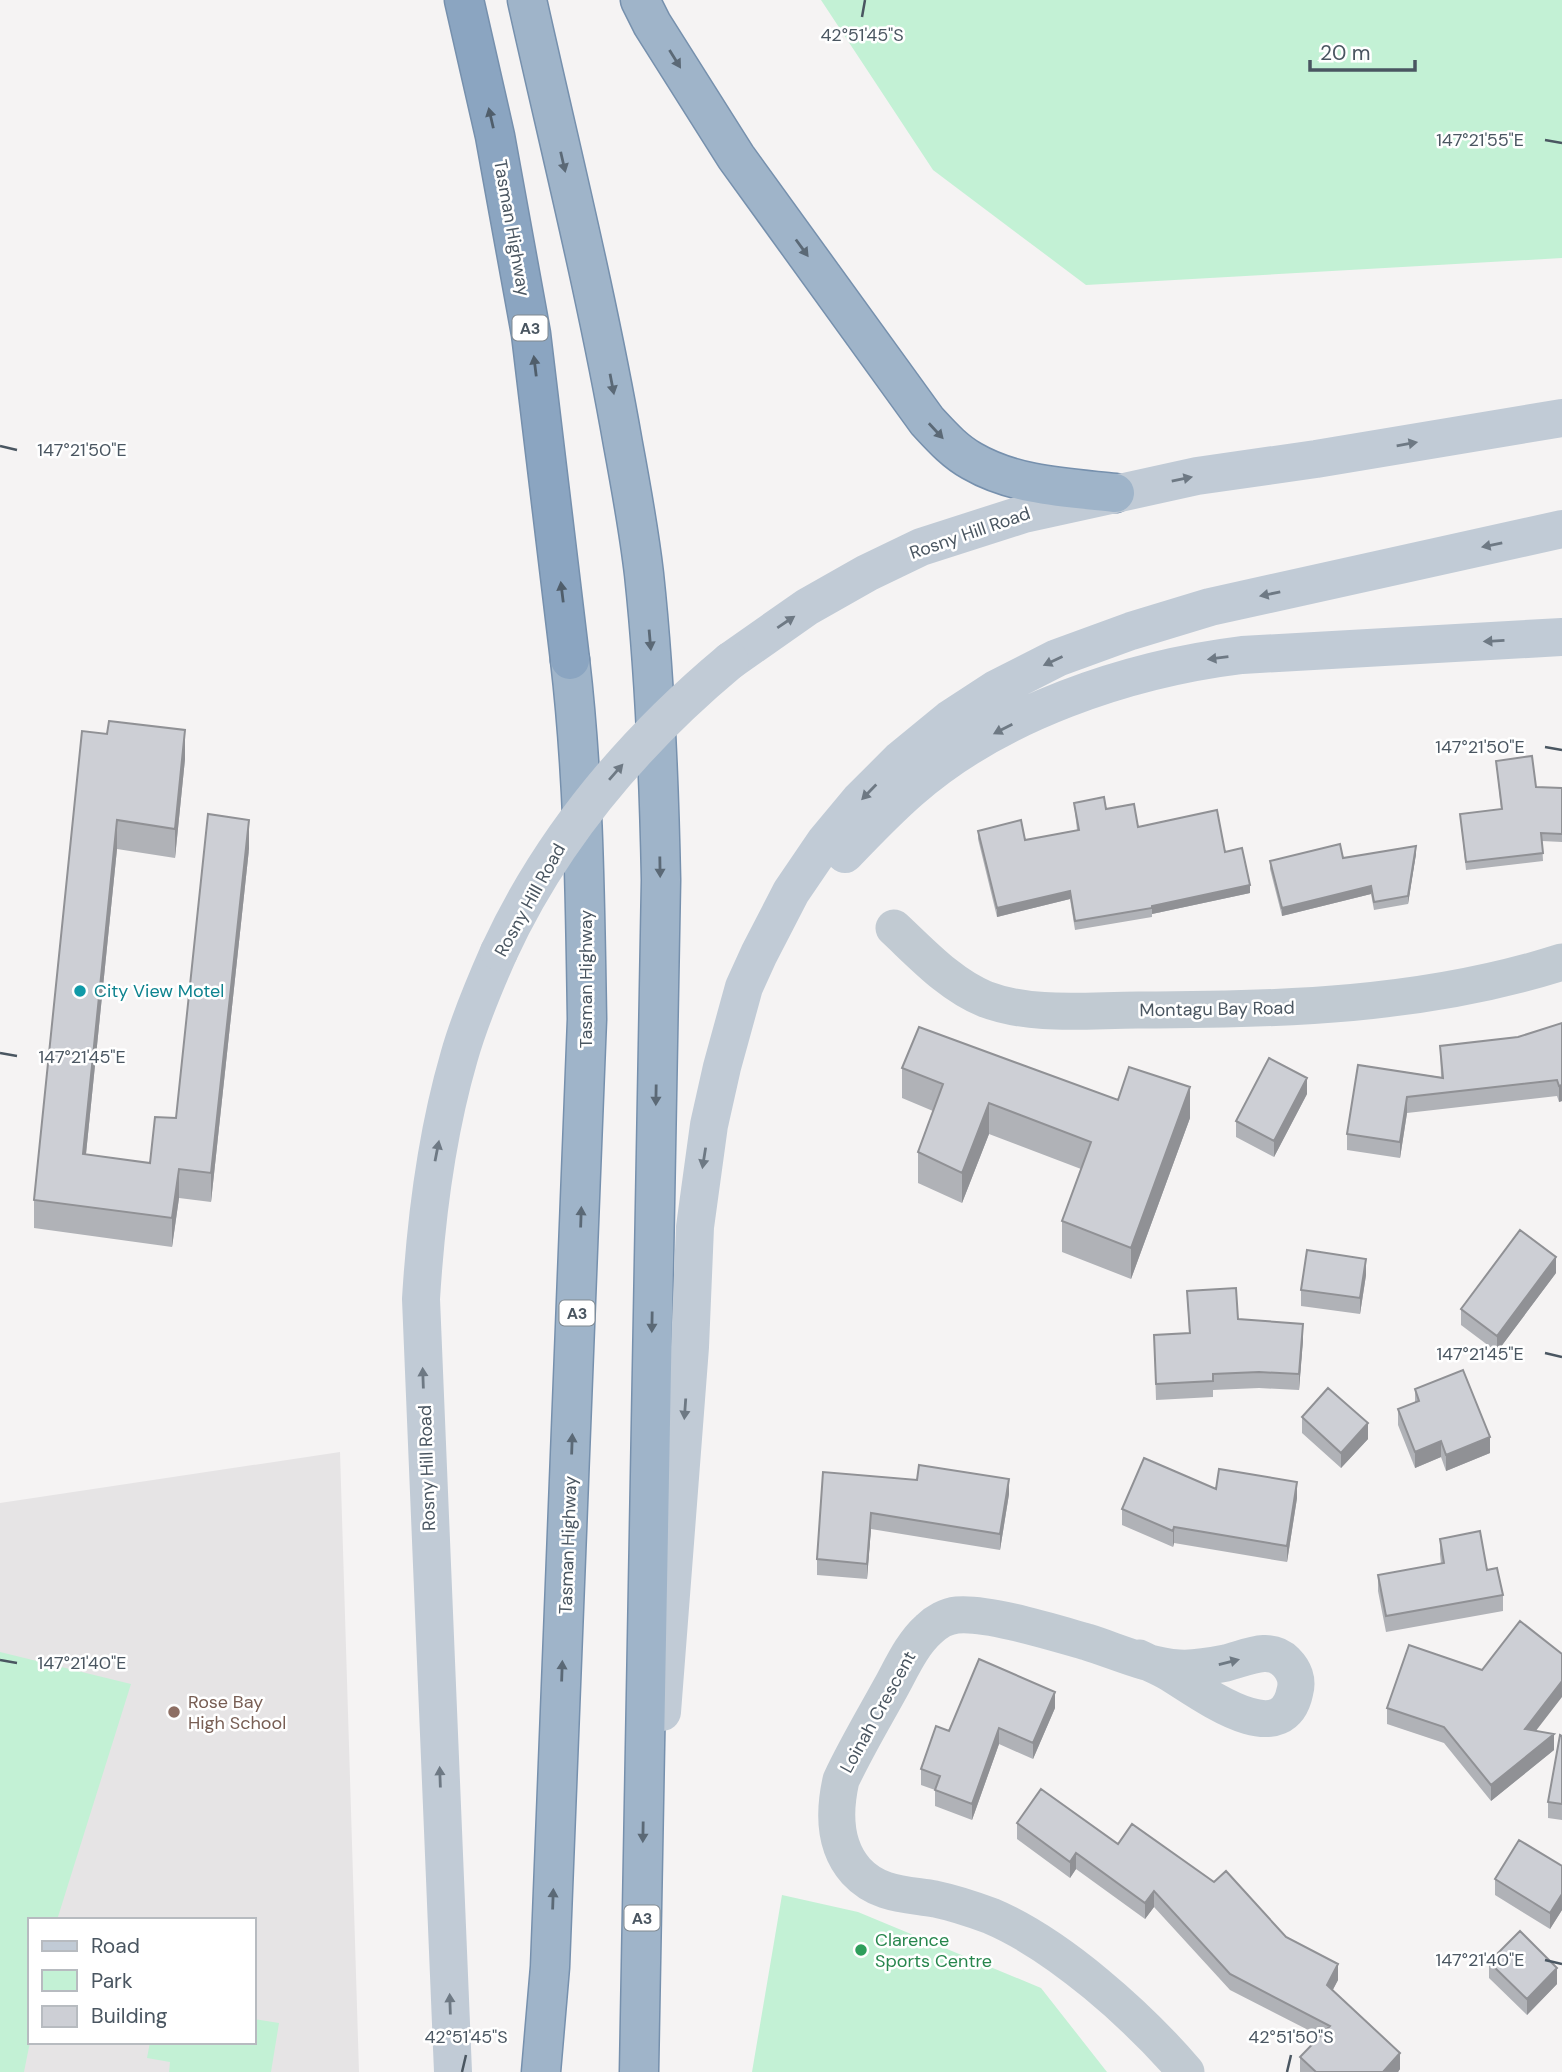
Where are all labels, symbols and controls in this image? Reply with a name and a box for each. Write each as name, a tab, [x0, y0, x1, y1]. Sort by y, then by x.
text: 42°51'45"S	[820, 23, 904, 47]
scale bar	[1310, 28, 1415, 72]
text: 20 m	[1320, 39, 1371, 67]
one-way arrow	[668, 49, 681, 69]
one-way arrow	[485, 107, 496, 129]
text: 147°21'55"E	[1436, 128, 1524, 152]
one-way arrow	[558, 151, 569, 173]
street label: Tasman Highway	[488, 158, 536, 298]
one-way arrow	[795, 238, 809, 257]
road number: A3	[512, 316, 548, 340]
one-way arrow	[529, 355, 540, 377]
one-way arrow	[607, 373, 618, 395]
one-way arrow	[928, 422, 944, 439]
text: 147°21'50"E	[37, 438, 127, 462]
one-way arrow	[1396, 438, 1418, 449]
one-way arrow	[1171, 473, 1193, 484]
street label: Rosny Hill Road	[907, 501, 1033, 565]
one-way arrow	[1481, 539, 1503, 550]
one-way arrow	[557, 581, 568, 603]
one-way arrow	[1259, 588, 1281, 599]
one-way arrow	[777, 615, 795, 629]
one-way arrow	[645, 629, 656, 651]
one-way arrow	[1483, 636, 1505, 647]
one-way arrow	[1207, 653, 1229, 664]
one-way arrow	[1043, 655, 1063, 667]
one-way arrow	[993, 723, 1013, 734]
text: 147°21'50"E	[1435, 735, 1525, 759]
one-way arrow	[607, 764, 623, 781]
one-way arrow	[860, 783, 877, 800]
street label: Rosny Hill Road	[489, 839, 571, 961]
one-way arrow	[655, 857, 666, 879]
street label: Tasman Highway	[574, 910, 598, 1048]
place label: City View Motel	[94, 979, 224, 1003]
marker: City View Motel	[72, 983, 88, 999]
street label: Montagu Bay Road	[1139, 996, 1295, 1022]
text: 147°21'45"E	[38, 1045, 126, 1069]
one-way arrow	[650, 1084, 662, 1106]
one-way arrow	[431, 1140, 442, 1162]
one-way arrow	[698, 1147, 709, 1169]
one-way arrow	[575, 1205, 586, 1227]
road number: A3	[560, 1301, 594, 1326]
one-way arrow	[646, 1311, 657, 1333]
text: 147°21'45"E	[1436, 1342, 1524, 1366]
one-way arrow	[417, 1367, 428, 1389]
one-way arrow	[679, 1398, 690, 1420]
street label: Rosny Hill Road	[413, 1405, 441, 1531]
one-way arrow	[566, 1433, 577, 1455]
street label: Tasman Highway	[554, 1475, 582, 1615]
street label: Loinah Crescent	[835, 1647, 921, 1777]
text: 147°21'40"E	[38, 1651, 126, 1675]
one-way arrow	[1218, 1656, 1240, 1667]
one-way arrow	[557, 1660, 568, 1682]
place label: Rose Bay High School	[188, 1690, 286, 1735]
marker: Rose Bay High School	[166, 1704, 182, 1720]
one-way arrow	[434, 1765, 445, 1787]
one-way arrow	[638, 1821, 649, 1843]
one-way arrow	[548, 1887, 559, 1909]
road number: A3	[624, 1906, 660, 1930]
legend	[28, 1918, 256, 2044]
place label: Clarence Sports Centre	[875, 1928, 992, 1973]
text: Road	[91, 1932, 140, 1960]
marker: Clarence Sports Centre	[853, 1942, 869, 1958]
text: 147°21'40"E	[1436, 1948, 1524, 1972]
text: Park	[91, 1967, 133, 1995]
one-way arrow	[444, 1993, 455, 2015]
text: Building	[91, 2002, 168, 2030]
text: 42°51'45"S	[424, 2025, 508, 2049]
text: 42°51'50"S	[1248, 2025, 1334, 2049]

